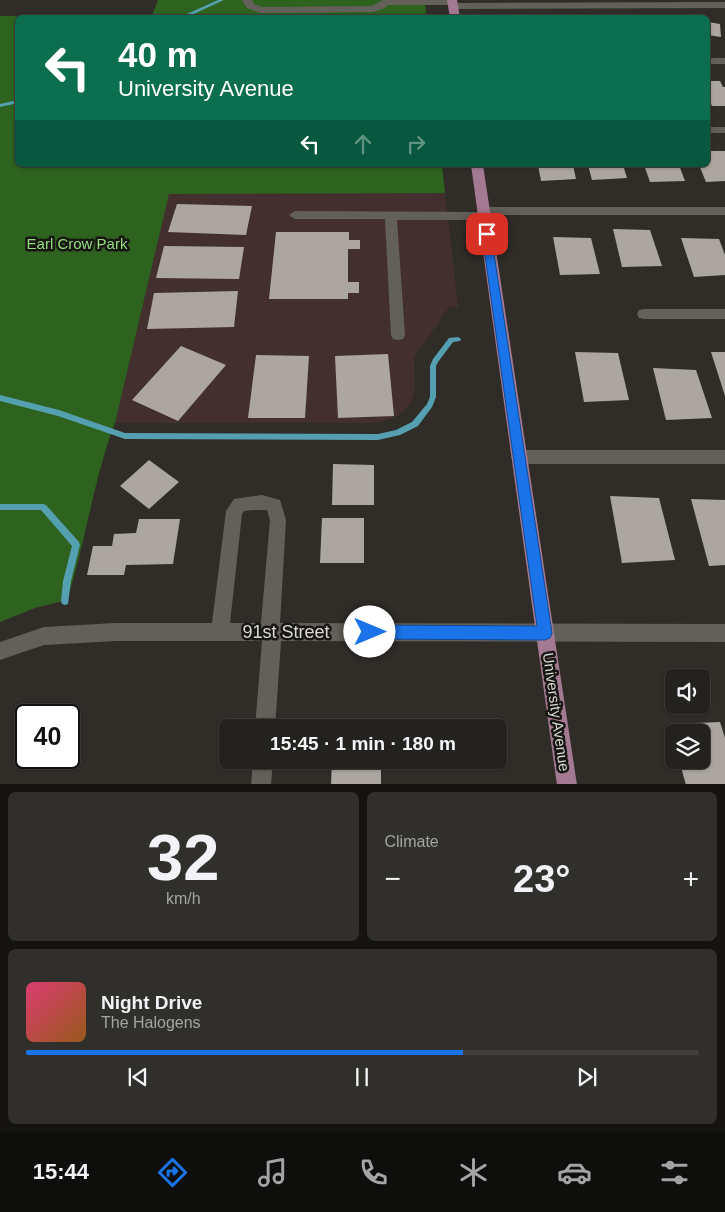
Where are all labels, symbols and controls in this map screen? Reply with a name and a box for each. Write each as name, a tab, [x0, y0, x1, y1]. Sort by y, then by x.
icon: left	[35, 35, 100, 100]
text: 40 m	[118, 35, 198, 74]
text: University Avenue	[118, 76, 294, 101]
icon: left	[296, 130, 324, 158]
icon: ahead	[349, 130, 377, 158]
icon: right	[402, 130, 430, 158]
pin	[466, 213, 508, 255]
icon: arrive	[473, 220, 501, 248]
park label: Earl Crow Park	[27, 235, 128, 252]
position arrow	[343, 605, 395, 657]
street label: 91st Street	[242, 622, 330, 642]
street label: University Avenue	[540, 651, 573, 772]
map controls	[665, 669, 710, 769]
button: sound	[665, 669, 710, 714]
speed limit sign: 40	[15, 704, 80, 769]
button: layers	[665, 724, 710, 769]
text: 15:45 · 1 min · 180 m	[270, 733, 456, 754]
text: 32	[147, 821, 219, 894]
text: Climate	[385, 833, 439, 850]
text: 23°	[513, 858, 570, 900]
text: −	[385, 863, 401, 894]
text: +	[683, 863, 699, 894]
text: km/h	[166, 890, 201, 907]
text: Night Drive	[101, 992, 202, 1013]
text: The Halogens	[101, 1014, 201, 1031]
icon: previous	[124, 1063, 152, 1091]
icon: pause	[348, 1063, 376, 1091]
icon: next	[573, 1063, 601, 1091]
icon: directions	[155, 1155, 190, 1190]
icon: music	[255, 1155, 290, 1190]
icon: phone	[356, 1155, 391, 1190]
icon: climate	[456, 1155, 491, 1190]
icon: car	[557, 1155, 592, 1190]
icon: filters	[657, 1155, 692, 1190]
text: 15:44	[33, 1159, 89, 1184]

